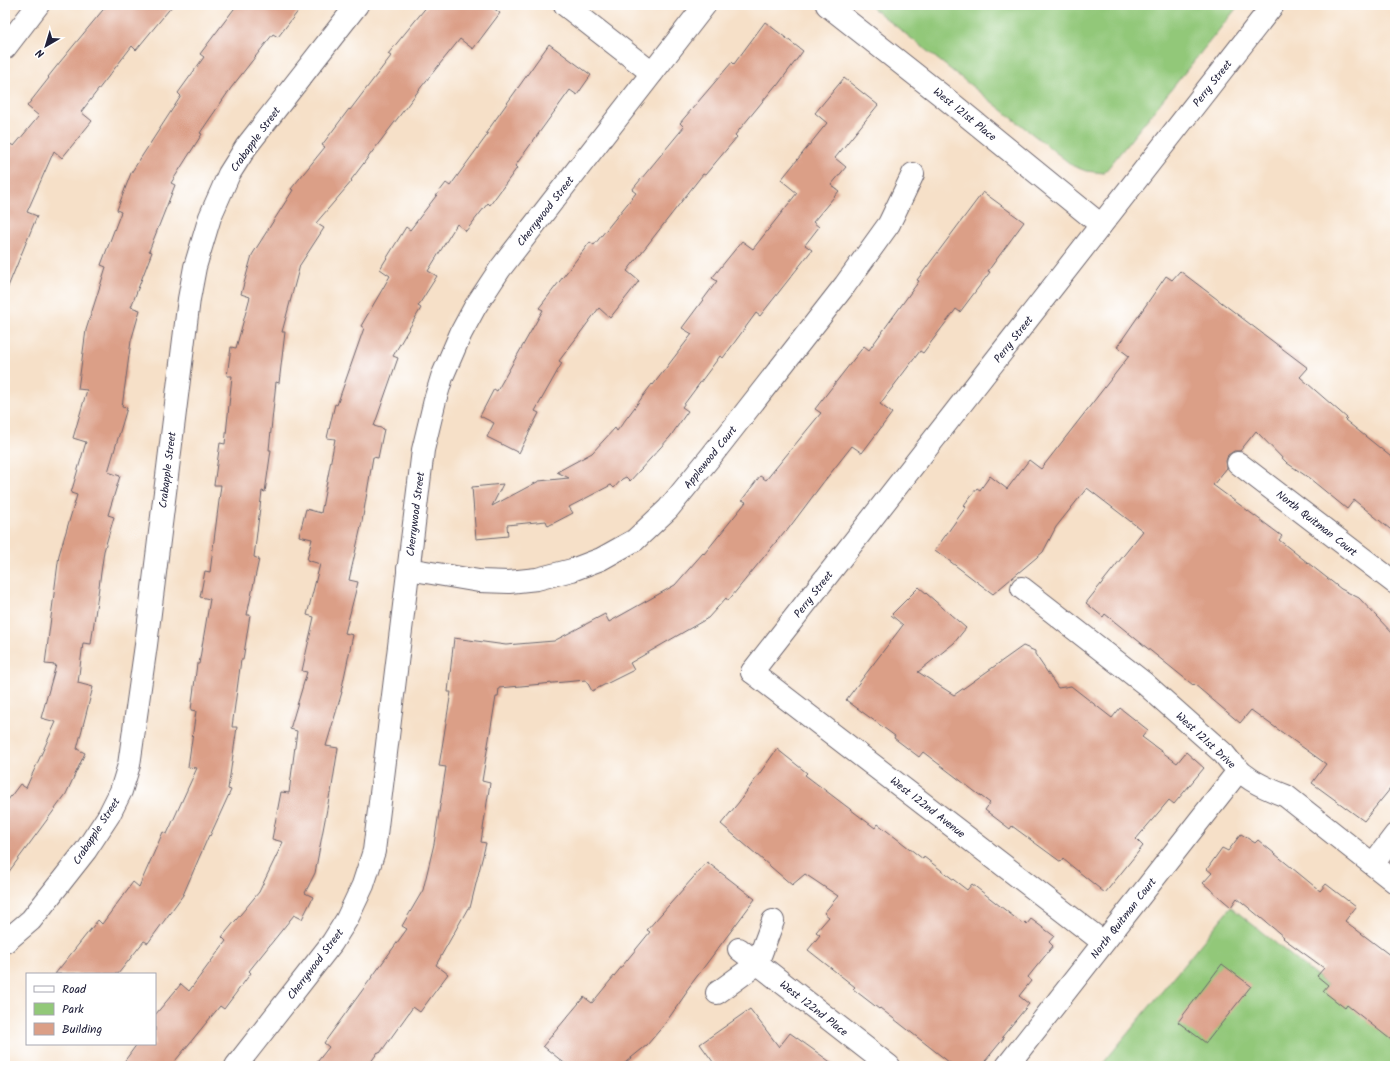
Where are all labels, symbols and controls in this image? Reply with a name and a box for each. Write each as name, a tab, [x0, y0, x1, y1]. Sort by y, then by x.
north arrow	[26, 26, 66, 66]
text: N	[32, 44, 49, 62]
street label: Perry Street	[1189, 56, 1237, 111]
street label: West 121st Place	[929, 83, 1000, 146]
street label: Crabapple Street	[226, 103, 286, 176]
street label: Cherrywood Street	[513, 172, 580, 251]
street label: Perry Street	[990, 312, 1038, 367]
street label: Applewood Court	[680, 422, 742, 493]
street label: Crabapple Street	[154, 430, 182, 509]
street label: Cherrywood Street	[402, 470, 430, 557]
street label: North Quitman Court	[1272, 486, 1361, 562]
street label: Perry Street	[790, 567, 838, 622]
street label: West 121st Drive	[1171, 708, 1239, 773]
street label: West 122nd Avenue	[886, 773, 969, 843]
street label: Crabapple Street	[68, 794, 126, 869]
street label: North Quitman Court	[1086, 874, 1162, 963]
street label: Cherrywood Street	[283, 925, 349, 1004]
legend	[26, 973, 156, 1045]
street label: West 122nd Place	[775, 976, 851, 1041]
text: Road	[62, 980, 87, 999]
text: Park	[62, 1000, 84, 1019]
text: Building	[62, 1020, 102, 1039]

